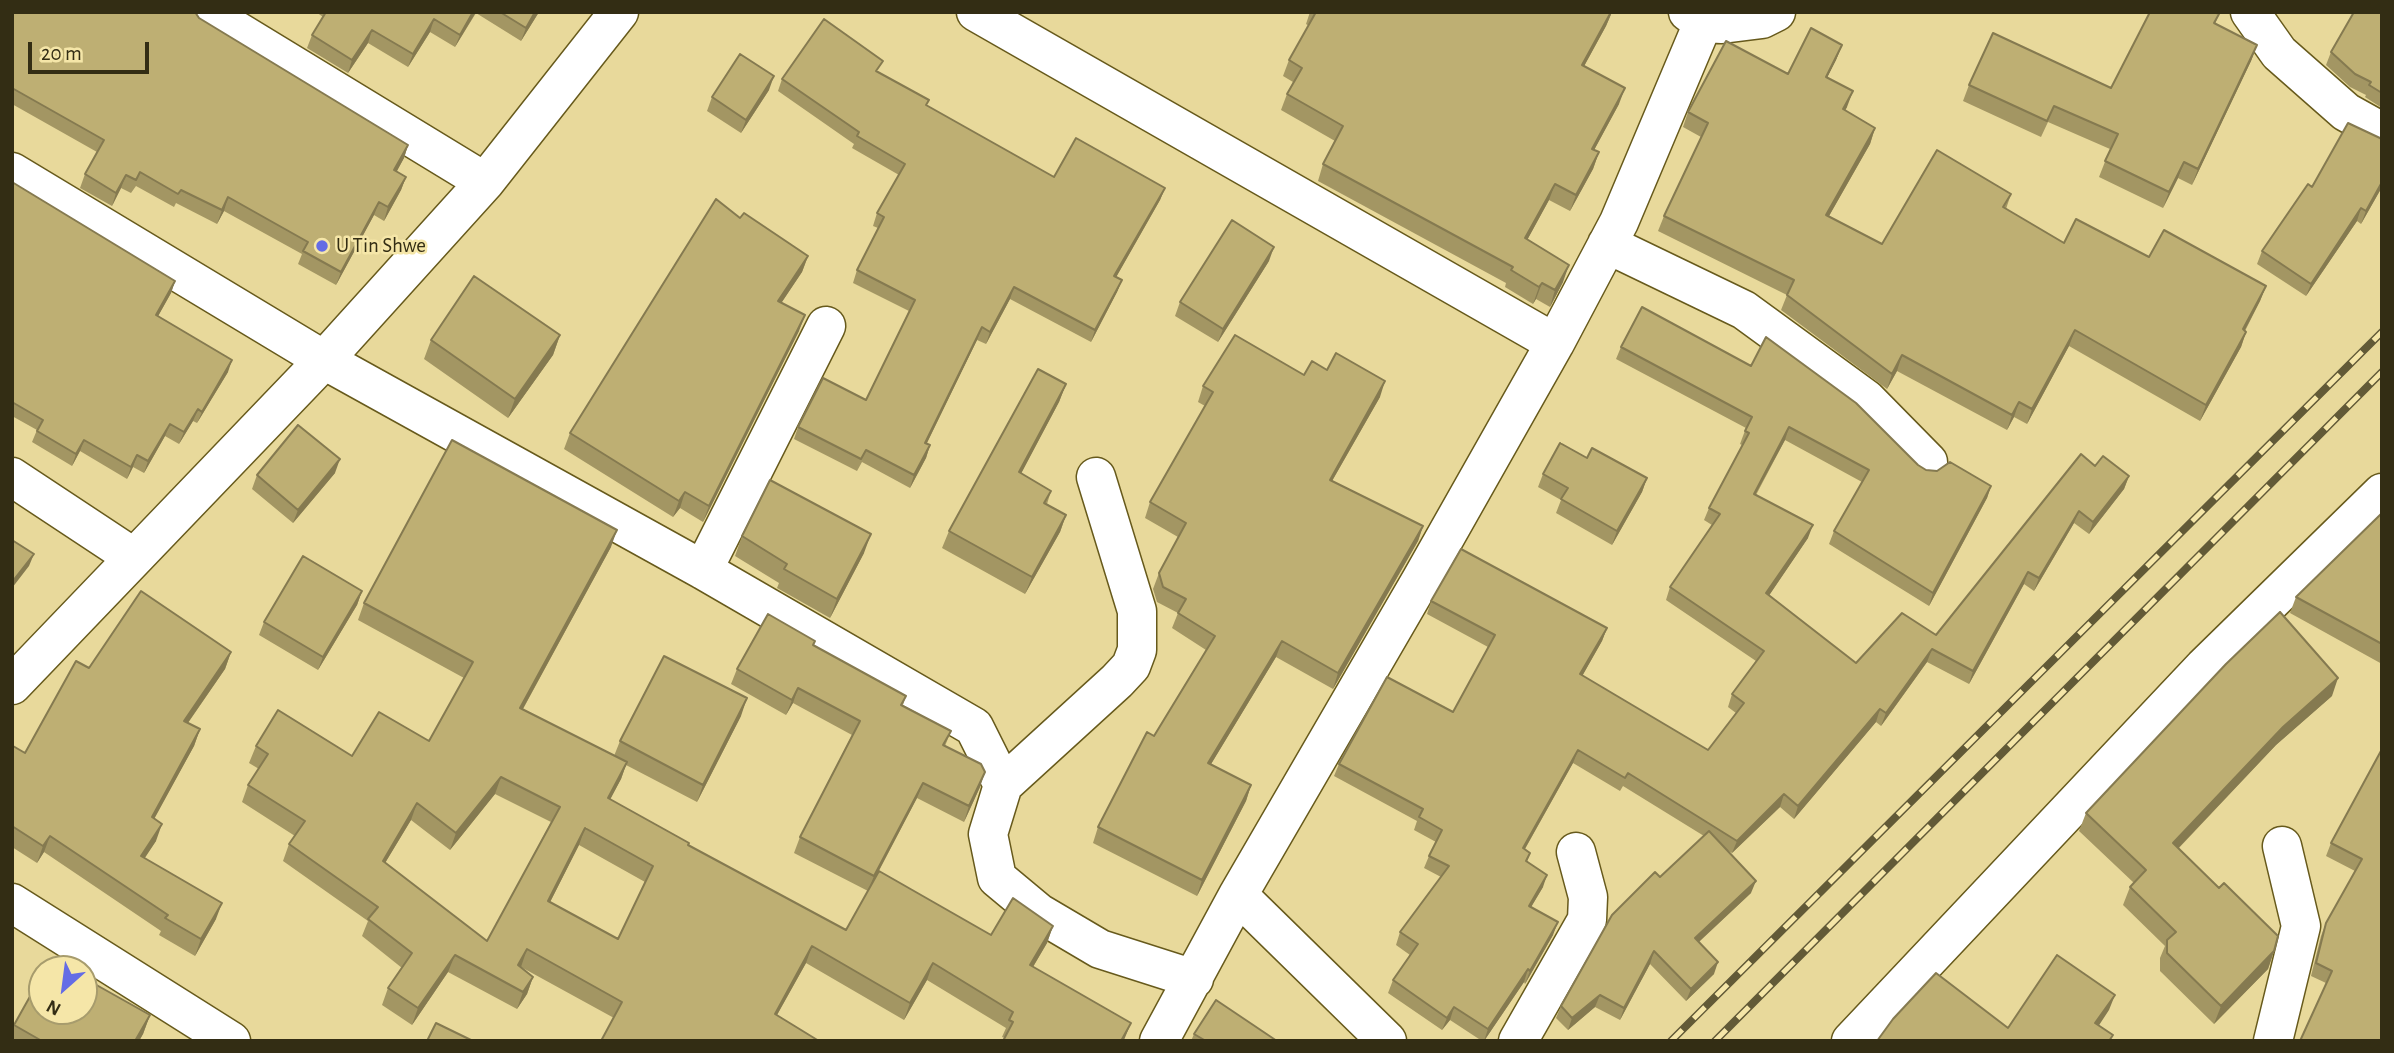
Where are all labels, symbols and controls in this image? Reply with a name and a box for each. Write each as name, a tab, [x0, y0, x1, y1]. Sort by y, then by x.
scale bar	[32, 28, 152, 72]
text: 20 m	[41, 43, 82, 64]
place label: U Tin Shwe	[336, 233, 426, 259]
marker: U Tin Shwe	[314, 238, 330, 254]
north arrow	[28, 955, 98, 1025]
text: N	[44, 996, 64, 1019]

